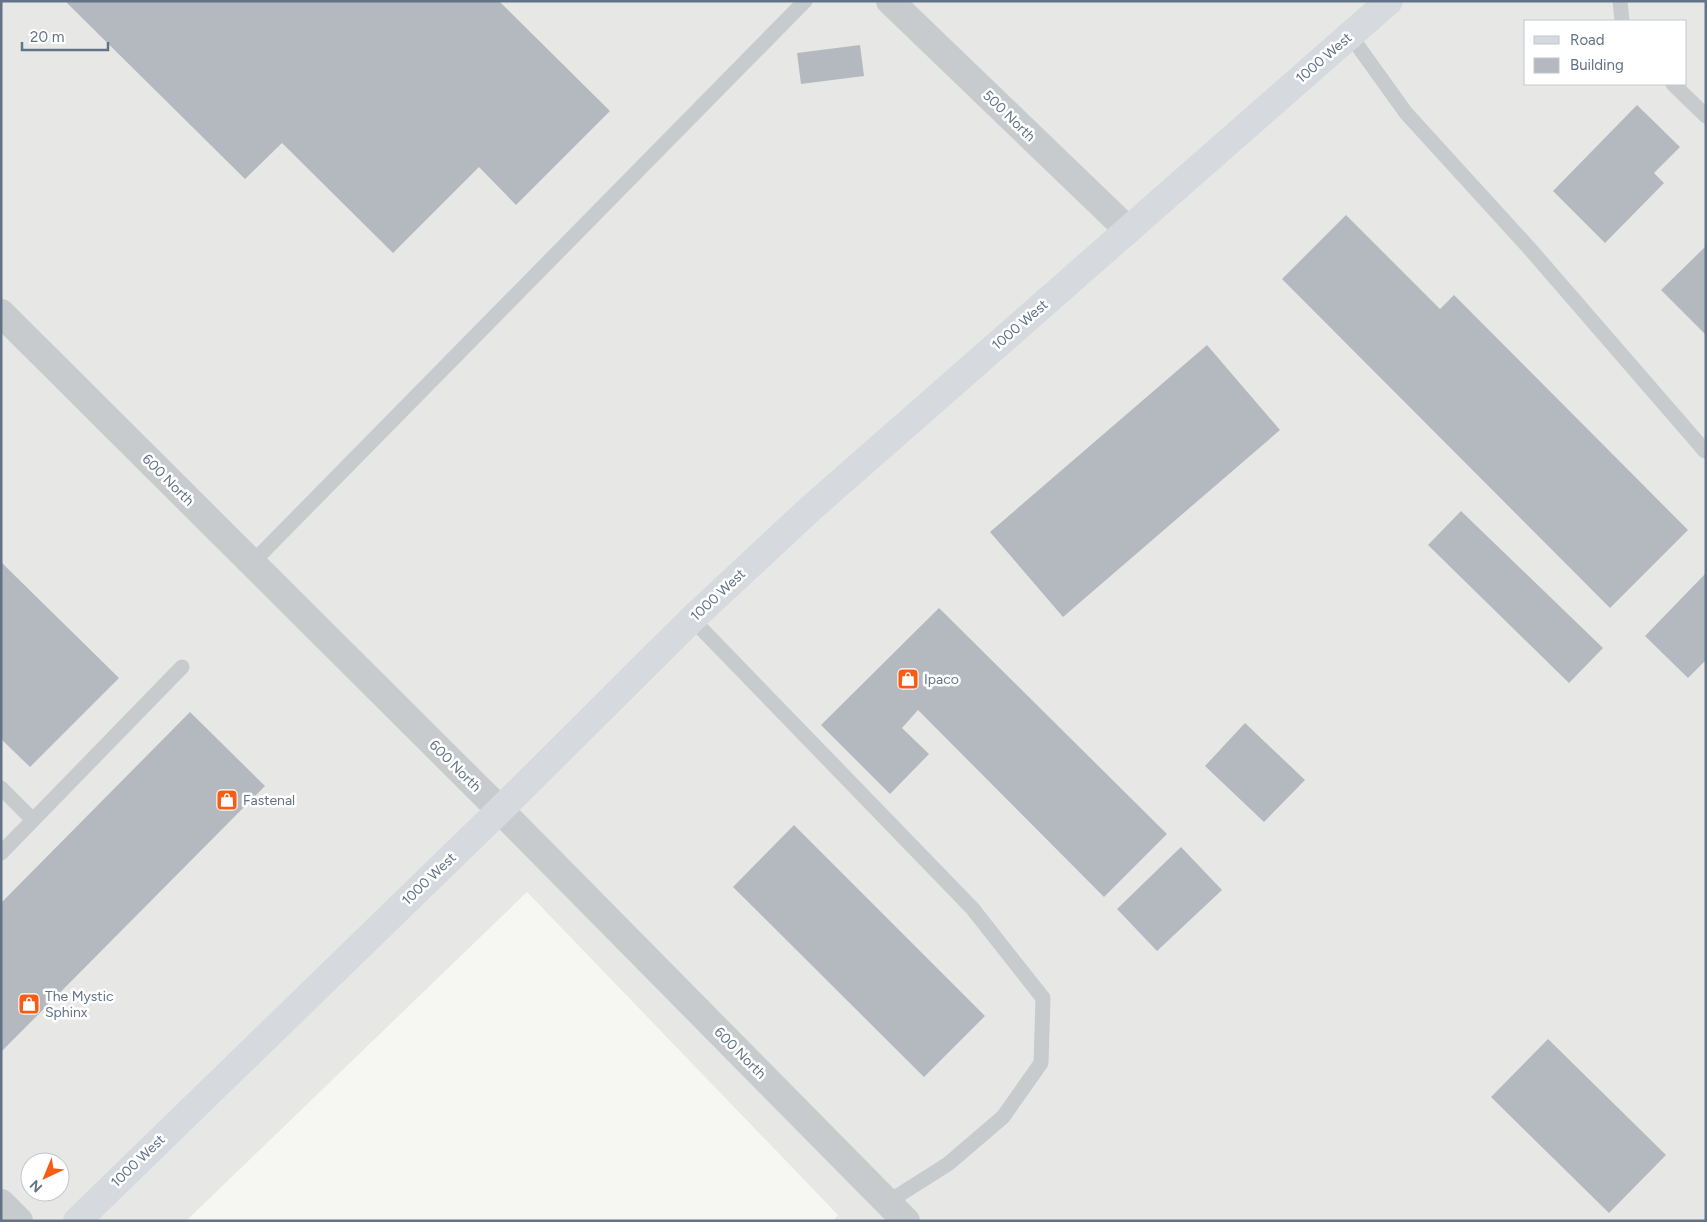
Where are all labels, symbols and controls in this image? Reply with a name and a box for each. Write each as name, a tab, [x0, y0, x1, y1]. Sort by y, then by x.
scale bar	[22, 20, 109, 52]
legend	[1524, 20, 1687, 85]
text: 20 m	[30, 28, 64, 46]
street label: 1000 West	[1293, 29, 1355, 87]
text: Road	[1570, 31, 1605, 49]
text: Building	[1570, 56, 1624, 74]
street label: 500 North	[979, 87, 1039, 145]
street label: 1000 West	[989, 296, 1051, 354]
street label: 600 North	[139, 451, 198, 510]
street label: 1000 West	[687, 565, 749, 625]
shop icon: Ipaco	[896, 667, 920, 691]
place label: Ipaco	[924, 671, 959, 688]
street label: 600 North	[426, 737, 485, 796]
shop icon: Fastenal	[215, 788, 239, 812]
place label: Fastenal	[243, 792, 295, 809]
street label: 1000 West	[398, 849, 460, 909]
place label: The Mystic Sphinx	[45, 988, 114, 1021]
shop icon: The Mystic Sphinx	[17, 992, 41, 1016]
street label: 600 North	[711, 1024, 770, 1083]
street label: 1000 West	[107, 1131, 169, 1191]
north arrow	[20, 1152, 70, 1202]
text: N	[27, 1176, 46, 1196]

